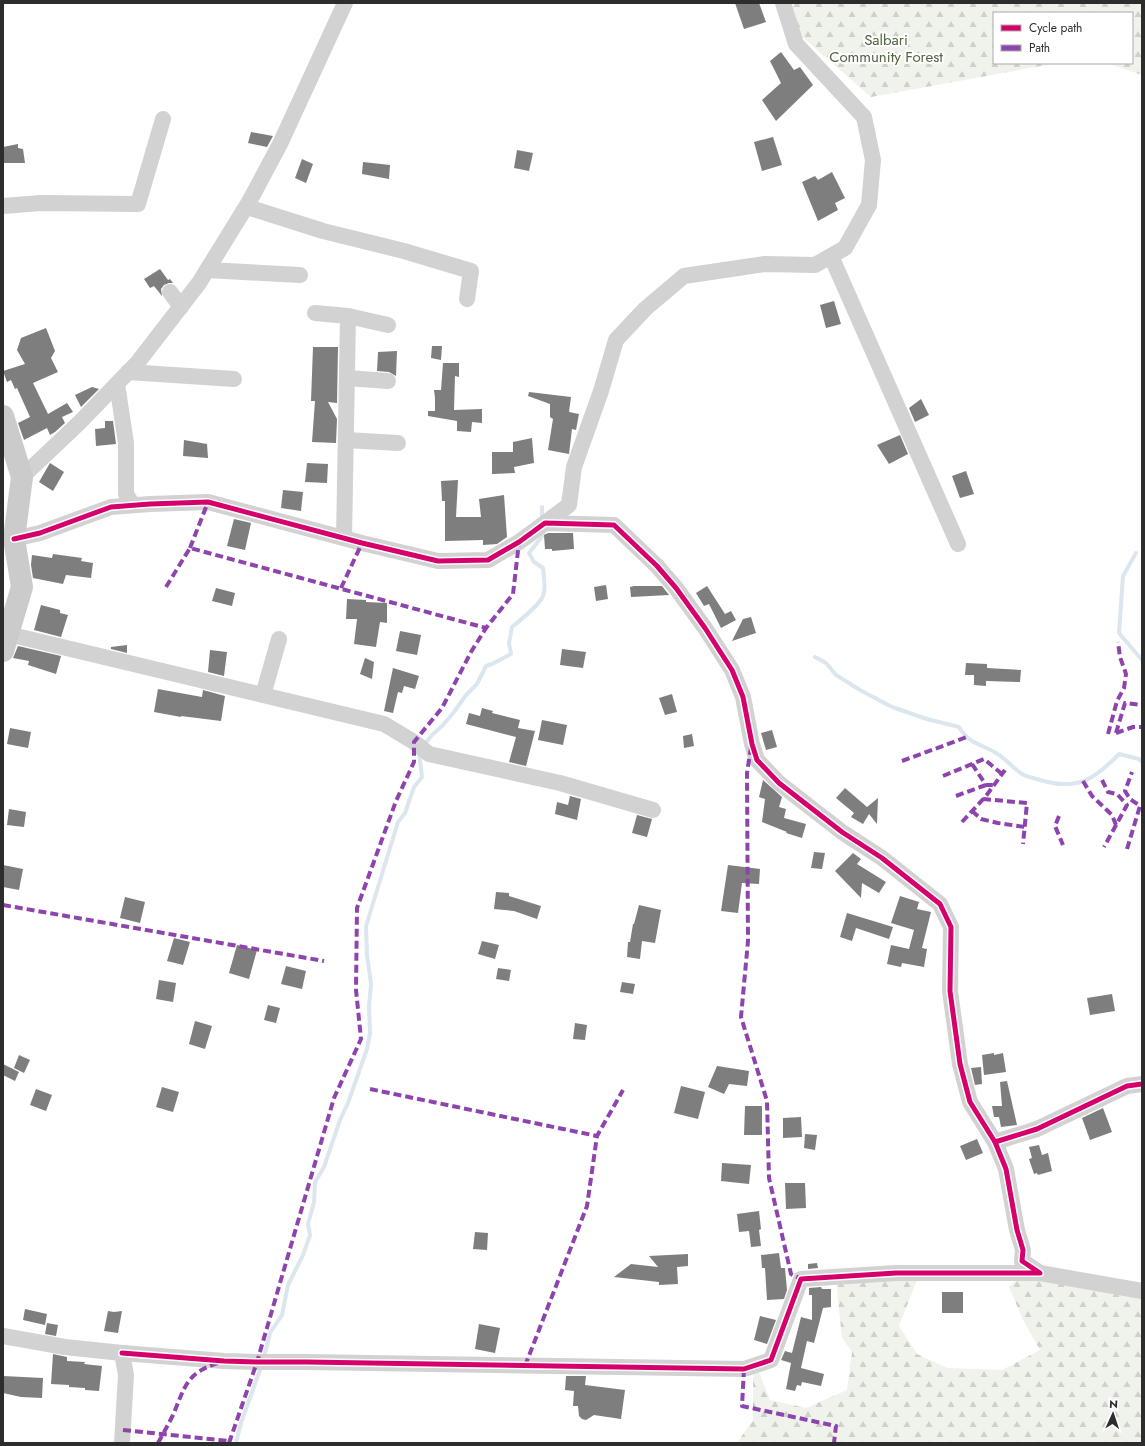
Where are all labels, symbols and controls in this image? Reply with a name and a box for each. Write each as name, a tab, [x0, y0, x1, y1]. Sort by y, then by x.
legend	[993, 12, 1133, 64]
text: Cycle path	[1029, 19, 1082, 37]
park label: Salbari Community Forest	[829, 29, 943, 68]
text: Path	[1029, 39, 1050, 57]
north arrow	[1093, 1394, 1133, 1434]
text: N	[1109, 1396, 1118, 1412]

